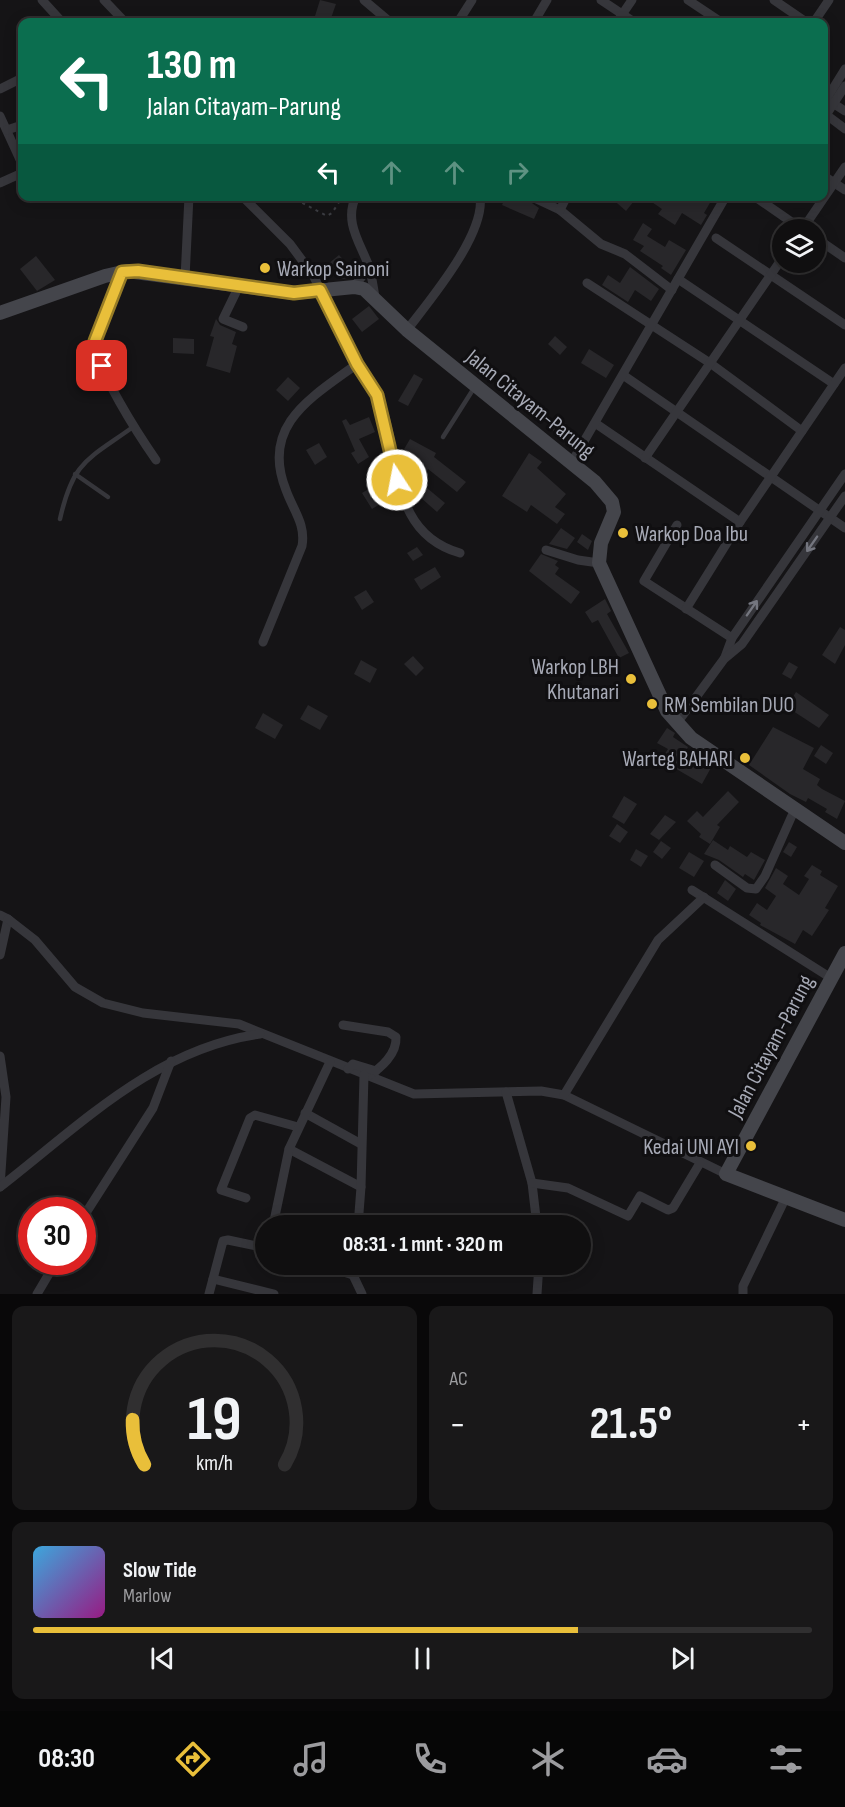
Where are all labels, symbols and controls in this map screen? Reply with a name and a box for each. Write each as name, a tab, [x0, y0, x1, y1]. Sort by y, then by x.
text: 130 m	[147, 40, 237, 91]
icon: left	[48, 42, 126, 120]
text: Jalan Citayam-Parung	[147, 91, 341, 123]
icon: left	[312, 156, 345, 189]
icon: ahead	[375, 156, 408, 189]
icon: ahead	[438, 156, 471, 189]
icon: right	[501, 156, 534, 189]
map controls	[772, 219, 826, 273]
button: layers	[772, 219, 826, 273]
place label: Warkop Sainoni	[277, 256, 389, 283]
marker: Warkop Sainoni	[258, 261, 272, 275]
pin	[76, 340, 127, 391]
street label: Jalan Citayam-Parung	[459, 343, 600, 465]
icon: arrive	[85, 349, 118, 382]
position arrow	[365, 448, 429, 512]
place label: Warkop Doa Ibu	[635, 521, 748, 548]
marker: Warkop Doa Ibu	[616, 526, 630, 540]
one-way arrow	[806, 536, 818, 552]
one-way arrow	[746, 601, 758, 617]
place label: Warkop LBH Khutanari	[532, 654, 619, 706]
marker: Warkop LBH Khutanari	[624, 672, 638, 686]
place label: RM Sembilan DUO	[664, 692, 794, 719]
marker: RM Sembilan DUO	[645, 697, 659, 711]
place label: Warteg BAHARI	[622, 746, 733, 773]
marker: Warteg BAHARI	[738, 751, 752, 765]
street label: Jalan Citayam-Parung	[722, 970, 820, 1124]
place label: Kedai UNI AYI	[643, 1134, 739, 1161]
marker: Kedai UNI AYI	[744, 1139, 758, 1153]
speed limit sign: 30	[18, 1197, 96, 1275]
text: 08:31 · 1 mnt · 320 m	[343, 1231, 503, 1258]
text: AC	[450, 1367, 468, 1391]
text: 19	[187, 1383, 241, 1458]
text: 21.5°	[589, 1397, 672, 1452]
text: −	[450, 1405, 466, 1445]
text: +	[796, 1405, 812, 1445]
text: km/h	[196, 1451, 233, 1476]
text: Slow Tide	[123, 1557, 197, 1584]
text: Marlow	[123, 1584, 171, 1608]
icon: previous	[146, 1642, 179, 1675]
icon: pause	[406, 1642, 439, 1675]
icon: next	[666, 1642, 699, 1675]
icon: directions	[172, 1738, 214, 1780]
icon: music	[290, 1738, 332, 1780]
icon: phone	[409, 1738, 451, 1780]
icon: climate	[527, 1738, 569, 1780]
icon: car	[646, 1738, 688, 1780]
icon: filters	[765, 1738, 807, 1780]
text: 08:30	[38, 1743, 95, 1775]

